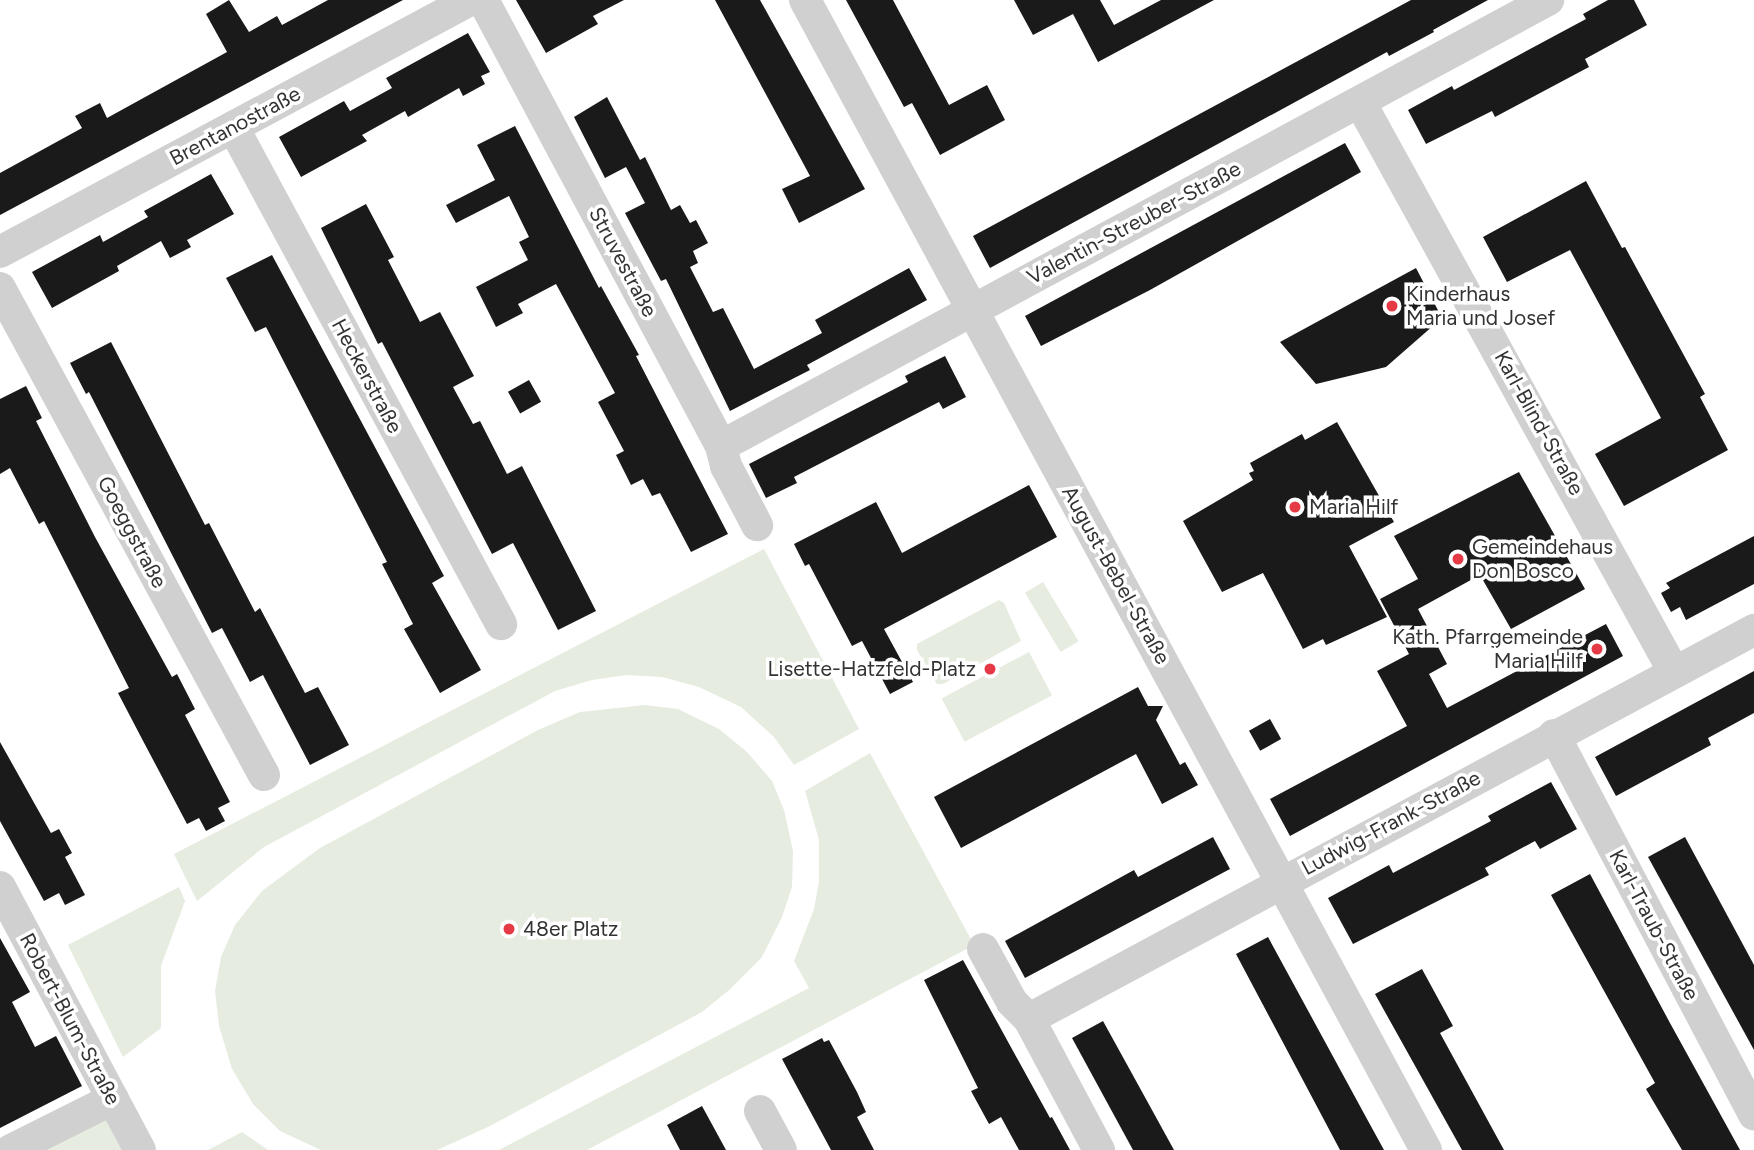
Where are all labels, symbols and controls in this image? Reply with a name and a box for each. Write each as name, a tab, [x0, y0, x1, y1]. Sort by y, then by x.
street label: Brentanostraße	[165, 81, 305, 171]
street label: Valentin-Streuber-Straße	[1023, 156, 1245, 290]
street label: Struvestraße	[584, 203, 662, 321]
place label: Kinderhaus Maria und Josef	[1406, 281, 1555, 331]
marker: Kinderhaus Maria und Josef	[1384, 298, 1400, 314]
street label: Heckerstraße	[326, 314, 408, 438]
street label: Karl-Blind-Straße	[1489, 347, 1589, 499]
street label: Goeggstraße	[92, 472, 172, 592]
street label: August-Bebel-Straße	[1057, 481, 1175, 669]
place label: Maria Hilf	[1309, 494, 1398, 520]
marker: Maria Hilf	[1287, 499, 1303, 515]
place label: Gemeindehaus Don Bosco	[1472, 534, 1613, 584]
marker: Gemeindehaus Don Bosco	[1450, 551, 1466, 567]
place label: Kath. Pfarrgemeinde Maria Hilf	[1392, 624, 1583, 674]
marker: Kath. Pfarrgemeinde Maria Hilf	[1589, 641, 1605, 657]
place label: Lisette-Hatzfeld-Platz	[768, 656, 976, 682]
marker: Lisette-Hatzfeld-Platz	[982, 661, 998, 677]
street label: Ludwig-Frank-Straße	[1297, 765, 1485, 881]
street label: Karl-Traub-Straße	[1604, 845, 1704, 1005]
place label: 48er Platz	[523, 916, 618, 942]
marker: 48er Platz	[501, 921, 517, 937]
street label: Robert-Blum-Straße	[14, 929, 126, 1109]

